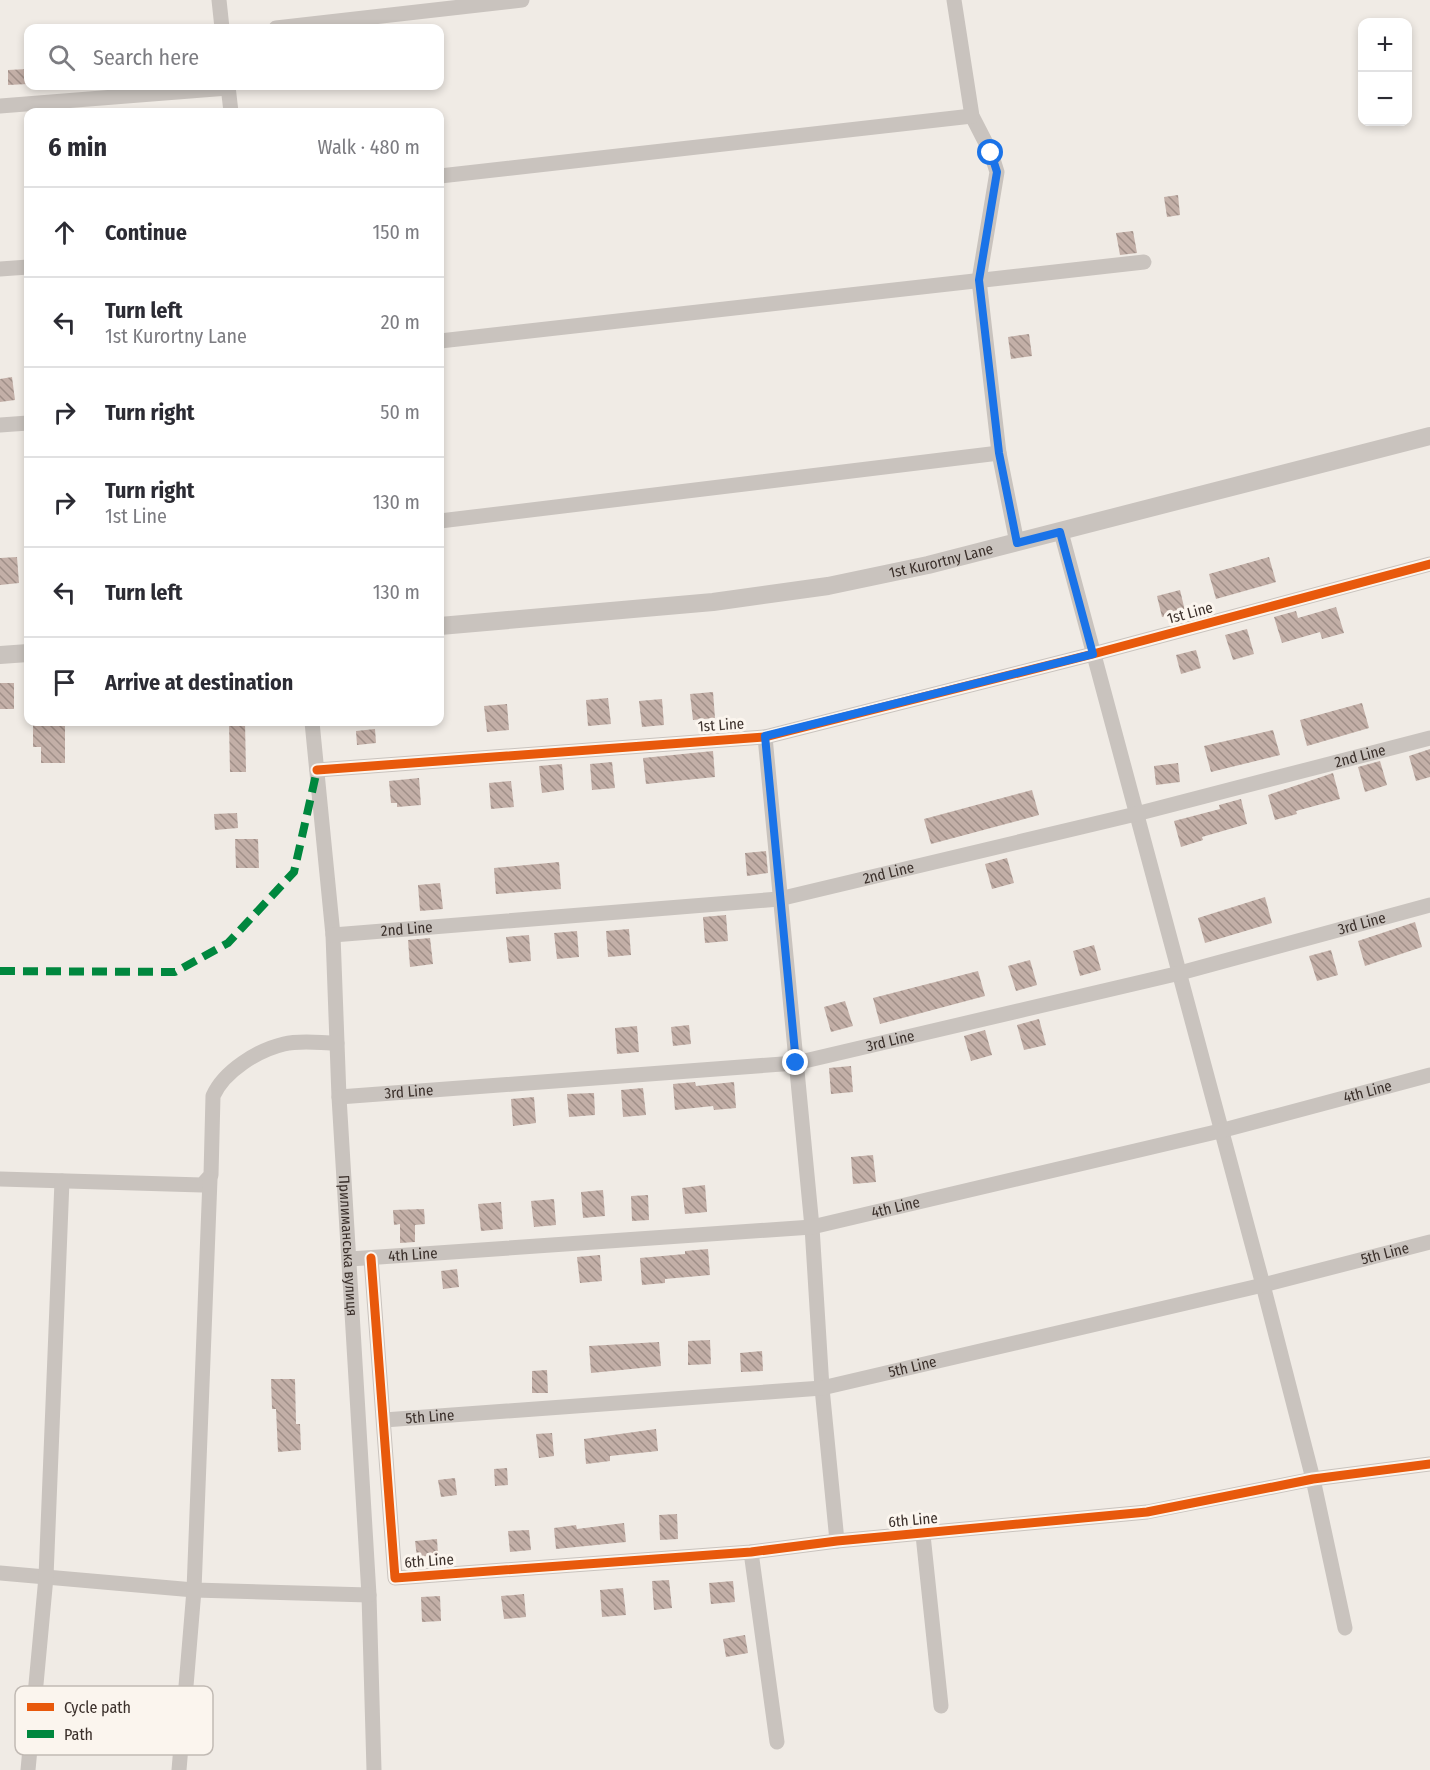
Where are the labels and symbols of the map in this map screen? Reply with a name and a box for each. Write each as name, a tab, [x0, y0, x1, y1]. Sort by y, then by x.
route start	[977, 139, 1003, 165]
street label: 1st Kurortny Lane	[887, 540, 995, 582]
street label: 1st Line	[1165, 598, 1215, 628]
street label: 1st Line	[697, 714, 745, 736]
street label: 2nd Line	[1333, 741, 1388, 771]
street label: 2nd Line	[861, 858, 916, 888]
street label: 3rd Line	[1336, 908, 1388, 939]
street label: 2nd Line	[380, 918, 433, 940]
street label: 3rd Line	[864, 1027, 916, 1055]
route end	[782, 1049, 808, 1075]
street label: 4th Line	[1341, 1077, 1394, 1107]
street label: 3rd Line	[384, 1081, 434, 1103]
street label: Прилиманська вулиця	[335, 1174, 361, 1317]
street label: 4th Line	[870, 1193, 922, 1222]
street label: 5th Line	[1359, 1239, 1411, 1268]
street label: 4th Line	[388, 1244, 438, 1265]
street label: 5th Line	[887, 1353, 938, 1381]
street label: 5th Line	[405, 1406, 455, 1427]
street label: 6th Line	[888, 1509, 938, 1531]
street label: 6th Line	[404, 1550, 454, 1572]
legend	[15, 1686, 213, 1755]
text: Cycle path	[64, 1698, 131, 1717]
text: Path	[64, 1725, 93, 1744]

